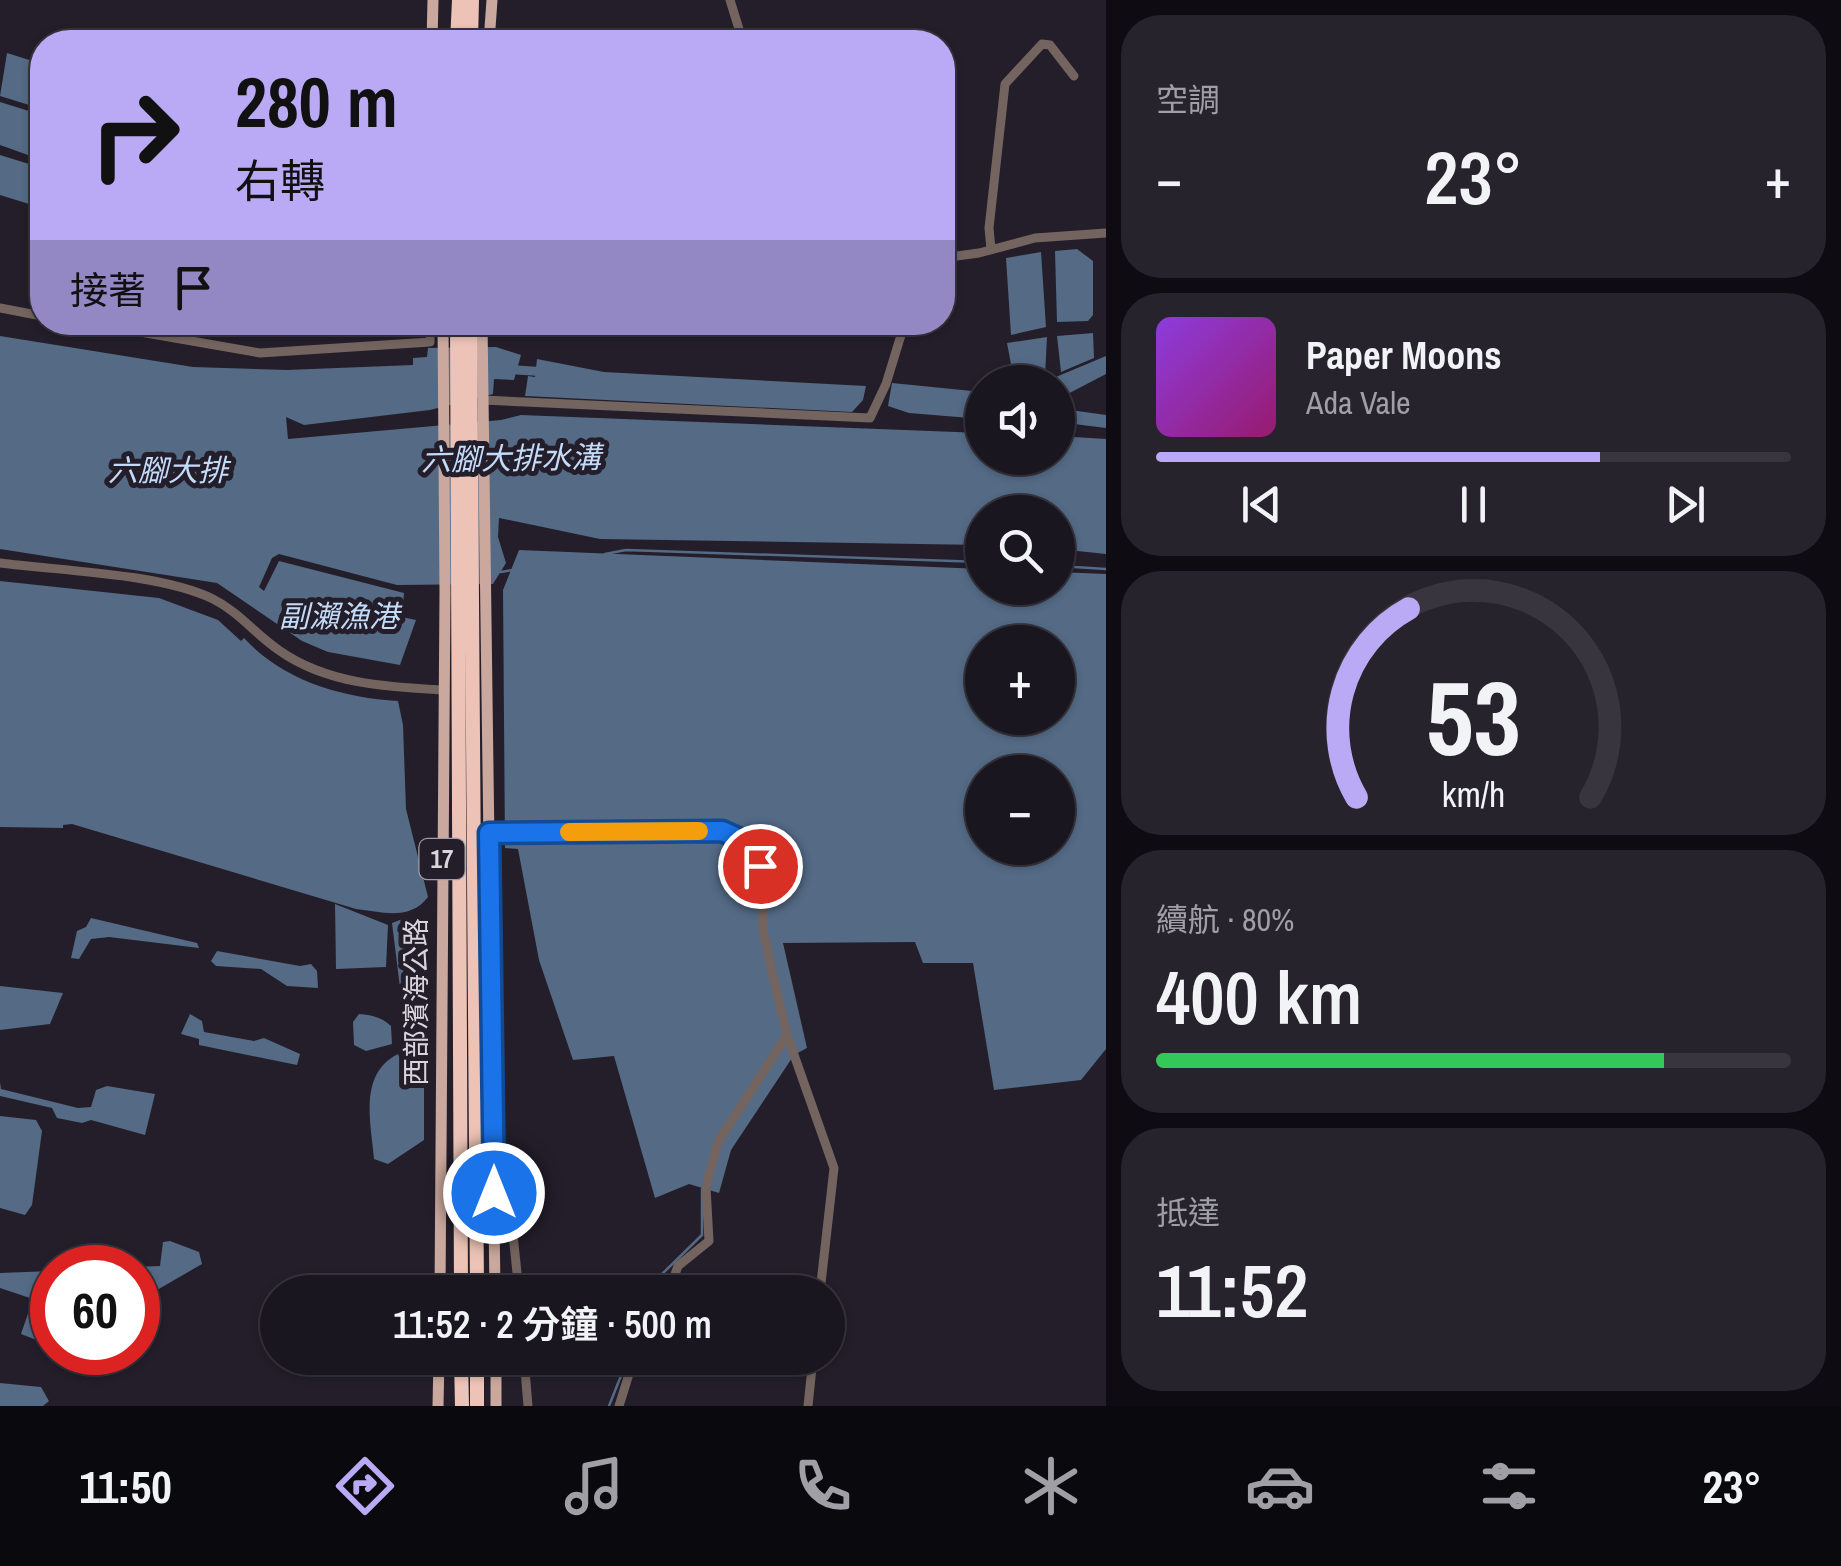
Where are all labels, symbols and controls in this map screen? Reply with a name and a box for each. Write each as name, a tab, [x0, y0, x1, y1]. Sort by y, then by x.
text: 280 m	[235, 55, 398, 149]
icon: right	[70, 70, 200, 200]
text: 空調	[1156, 78, 1220, 121]
text: 23°	[1424, 126, 1523, 227]
text: −	[1156, 141, 1182, 215]
text: +	[1765, 141, 1791, 215]
text: 右轉	[235, 150, 325, 211]
icon: arrive	[166, 260, 221, 315]
text: 接著	[70, 265, 146, 316]
text: Paper Moons	[1306, 330, 1502, 381]
map controls	[965, 365, 1075, 865]
button: sound	[965, 365, 1075, 475]
text: Ada Vale	[1306, 381, 1411, 424]
water label: 六腳大排水溝	[421, 436, 605, 480]
water label: 六腳大排	[108, 450, 232, 490]
icon: previous	[1234, 477, 1289, 532]
icon: pause	[1446, 477, 1501, 532]
icon: next	[1658, 477, 1713, 532]
button: search	[965, 495, 1075, 605]
water label: 副瀨漁港	[279, 596, 403, 636]
button: +	[965, 625, 1075, 735]
text: 53	[1426, 647, 1521, 787]
button: −	[965, 755, 1075, 865]
text: km/h	[1442, 770, 1505, 818]
pin	[718, 824, 803, 909]
road number: 17	[420, 839, 464, 879]
icon: arrive	[733, 839, 788, 894]
text: 續航 · 80%	[1156, 898, 1294, 941]
street label: 西部濱海公路	[397, 918, 435, 1086]
text: 400 km	[1156, 946, 1362, 1047]
position arrow	[442, 1141, 546, 1245]
text: 抵達	[1156, 1191, 1220, 1234]
text: 11:52	[1156, 1239, 1308, 1340]
speed limit sign: 60	[30, 1245, 160, 1375]
text: 11:52 · 2 分鐘 · 500 m	[393, 1299, 712, 1350]
icon: directions	[330, 1451, 400, 1521]
icon: music	[559, 1451, 629, 1521]
icon: phone	[788, 1451, 858, 1521]
icon: climate	[1016, 1451, 1086, 1521]
icon: car	[1245, 1451, 1315, 1521]
icon: filters	[1474, 1451, 1544, 1521]
text: 11:50	[79, 1456, 172, 1517]
text: 23°	[1703, 1456, 1762, 1517]

